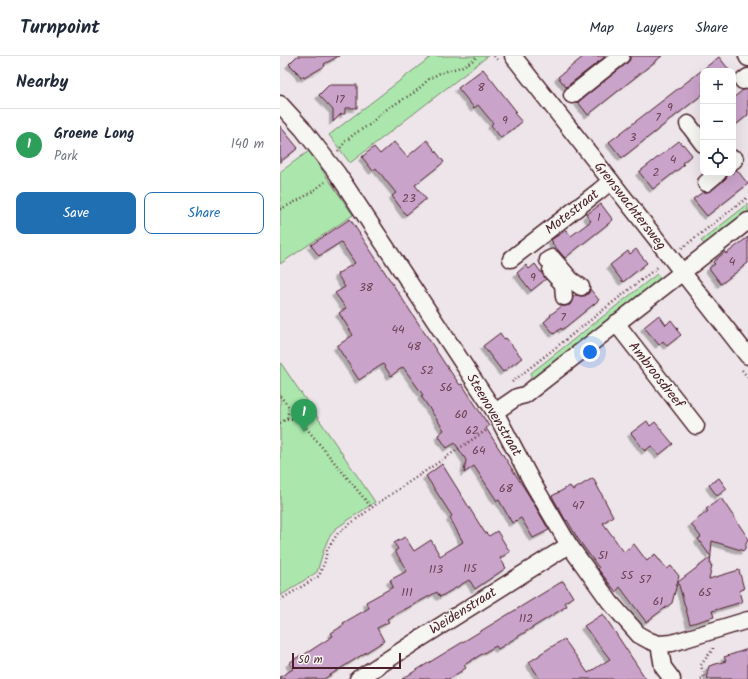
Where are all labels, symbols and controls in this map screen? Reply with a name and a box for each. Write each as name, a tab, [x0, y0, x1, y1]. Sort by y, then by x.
text: Turnpoint	[20, 13, 100, 43]
text: Map	[590, 17, 614, 39]
text: Layers	[636, 17, 674, 39]
text: Share	[696, 17, 728, 39]
map controls	[700, 68, 736, 176]
button: +	[700, 68, 736, 104]
text: Nearby	[16, 69, 68, 96]
house number: 8	[477, 78, 485, 97]
house number: 17	[335, 90, 345, 109]
house number: 9	[667, 98, 673, 117]
button: −	[700, 104, 736, 140]
house number: 7	[655, 108, 661, 127]
house number: 9	[502, 111, 508, 130]
text: Groene Long	[54, 122, 135, 146]
house number: 3	[630, 128, 637, 147]
text: 1	[27, 134, 31, 155]
text: 140 m	[231, 134, 264, 155]
button: locate	[700, 140, 736, 176]
text: Park	[54, 146, 78, 167]
house number: 4	[670, 150, 677, 169]
street label: Grenswachtersweg	[588, 157, 672, 255]
house number: 2	[653, 163, 660, 182]
street label: Motestraat	[540, 183, 604, 240]
house number: 23	[402, 189, 416, 208]
button: Save	[16, 192, 136, 234]
button: Share	[144, 192, 264, 234]
house number: 1	[597, 208, 601, 227]
house number: 4	[729, 252, 736, 271]
house number: 9	[530, 268, 536, 287]
house number: 38	[359, 278, 374, 297]
house number: 7	[560, 308, 566, 327]
house number: 44	[391, 320, 405, 339]
house number: 48	[407, 337, 422, 356]
street label: Ambroosdreef	[623, 337, 690, 415]
your location	[580, 342, 600, 362]
house number: 52	[420, 361, 434, 380]
street label: Steenovenstraat	[460, 369, 528, 461]
house number: 56	[439, 378, 453, 397]
pin: 1	[291, 399, 317, 432]
house number: 60	[455, 405, 467, 424]
house number: 62	[465, 421, 479, 440]
house number: 64	[472, 441, 486, 460]
house number: 68	[499, 479, 514, 498]
house number: 47	[572, 496, 585, 515]
house number: 51	[598, 546, 608, 565]
house number: 115	[463, 559, 479, 578]
house number: 113	[429, 560, 443, 579]
house number: 55	[621, 566, 635, 585]
house number: 57	[639, 570, 651, 589]
street label: Weidenstraat	[425, 581, 501, 640]
house number: 111	[401, 583, 413, 602]
house number: 65	[698, 583, 713, 602]
house number: 61	[653, 592, 663, 611]
house number: 112	[519, 609, 533, 628]
scale bar	[292, 651, 401, 670]
text: 50 m	[298, 651, 323, 669]

